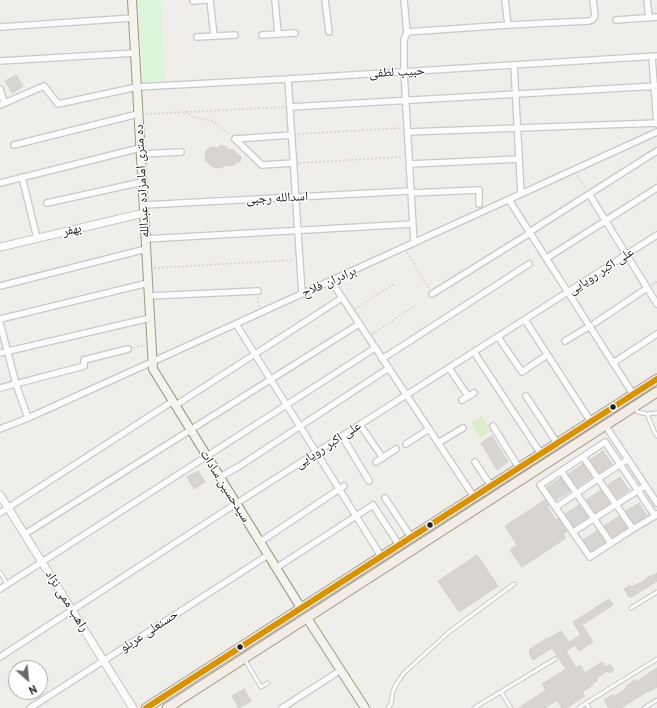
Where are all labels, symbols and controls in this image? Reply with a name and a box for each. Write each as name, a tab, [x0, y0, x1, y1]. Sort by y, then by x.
street label: حبیب لطفی	[369, 63, 425, 81]
street label: ده متری امامزاده عبدالله	[131, 124, 153, 238]
street label: اسدالله رجبی	[246, 189, 308, 207]
street label: بهفر	[61, 220, 83, 240]
street label: علی اکبر رویایی	[565, 244, 637, 298]
street label: برادران فلاح	[299, 263, 359, 301]
unlabelled marker	[608, 402, 618, 412]
street label: علی اکبر رویایی	[292, 418, 364, 472]
street label: سیدحسین سادات	[197, 447, 253, 525]
unlabelled marker	[425, 520, 435, 530]
street label: راهب ممی نژاد	[42, 567, 92, 635]
street label: حسنعلی عربلو	[117, 606, 181, 656]
unlabelled marker	[235, 642, 245, 652]
north arrow	[8, 660, 48, 700]
text: N	[27, 682, 39, 698]

